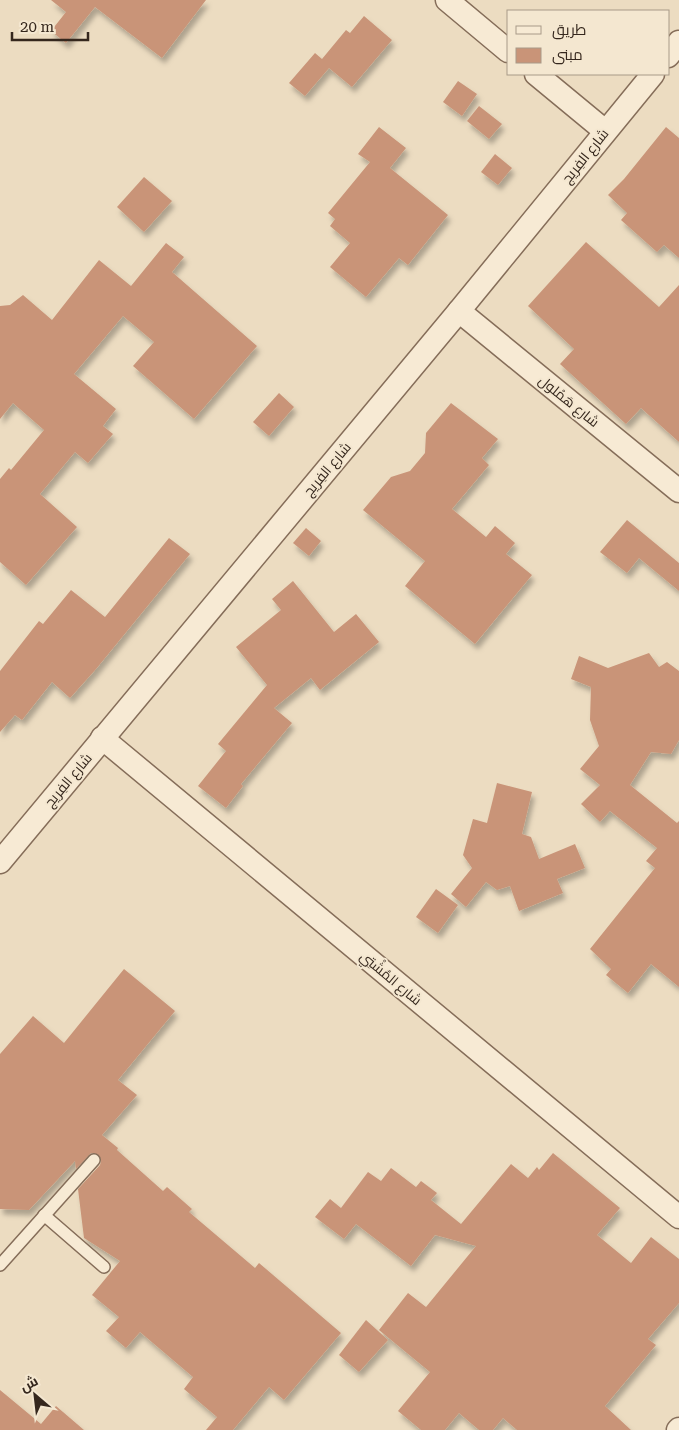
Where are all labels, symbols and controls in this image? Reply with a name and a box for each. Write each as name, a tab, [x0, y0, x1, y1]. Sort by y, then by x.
scale bar	[12, 10, 89, 42]
legend	[507, 10, 669, 75]
text: 20 m	[20, 18, 55, 36]
text: طريق	[552, 21, 586, 40]
text: مبنى	[552, 46, 583, 65]
street label: شارع الفِريج	[558, 126, 612, 187]
street label: شارع هَمْلول	[535, 372, 602, 431]
street label: شارع الفِريج	[300, 439, 355, 500]
street label: شارع الفِريج	[41, 750, 96, 811]
street label: شارع المُشْتِي	[354, 946, 427, 1011]
north arrow	[10, 1370, 60, 1420]
text: ش	[17, 1372, 41, 1396]

